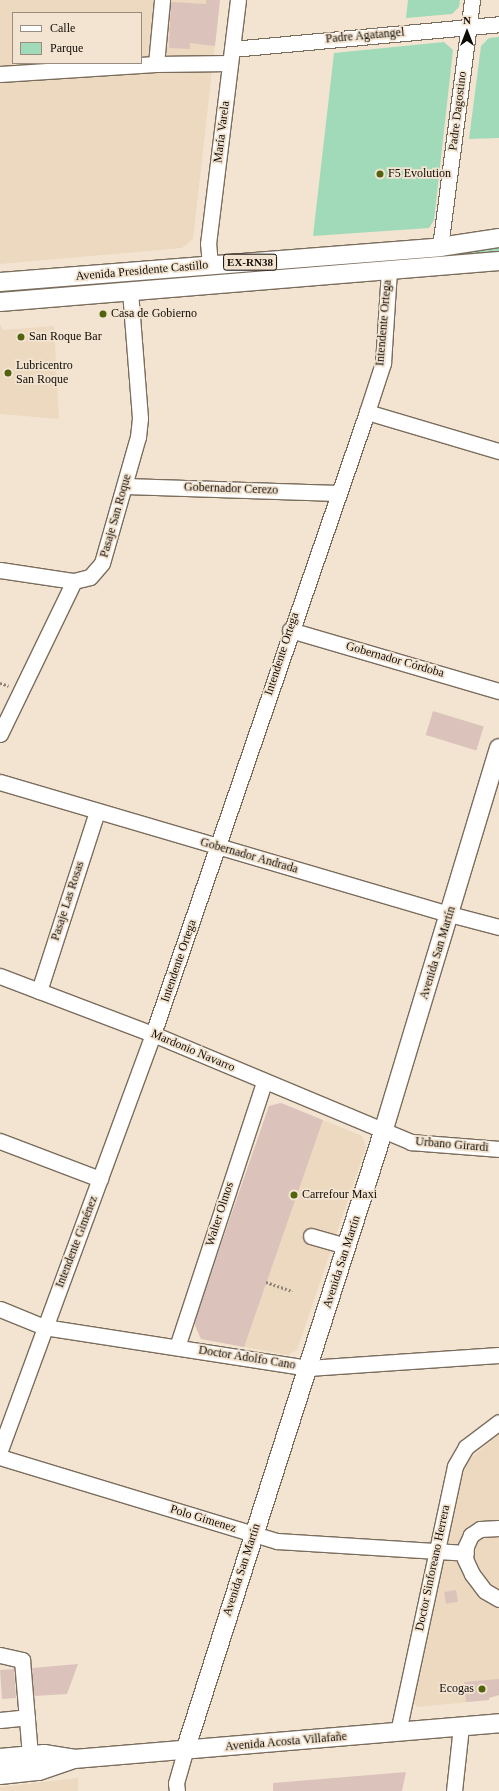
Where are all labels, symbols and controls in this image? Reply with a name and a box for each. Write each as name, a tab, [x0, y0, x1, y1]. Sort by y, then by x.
legend	[12, 12, 142, 64]
north arrow	[447, 12, 487, 52]
text: N	[463, 14, 471, 26]
text: Calle	[50, 21, 75, 35]
street label: Padre Agatangel	[325, 25, 405, 47]
text: Parque	[50, 41, 83, 55]
street label: Padre Dagostino	[446, 71, 470, 151]
street label: María Varela	[211, 100, 233, 164]
place label: F5 Evolution	[388, 167, 451, 181]
marker: F5 Evolution	[375, 169, 385, 179]
road number: EX-RN38	[223, 253, 277, 271]
street label: Avenida Presidente Castillo	[75, 258, 209, 284]
street label: Intendente Ortega	[373, 279, 395, 367]
place label: Casa de Gobierno	[111, 307, 197, 321]
marker: Casa de Gobierno	[98, 309, 108, 319]
place label: San Roque Bar	[29, 330, 102, 344]
marker: San Roque Bar	[16, 332, 26, 342]
place label: Lubricentro San Roque	[16, 359, 73, 387]
marker: Lubricentro San Roque	[3, 368, 13, 378]
street label: Pasaje San Roque	[97, 473, 135, 559]
street label: Gobernador Cerezo	[184, 480, 278, 498]
street label: Intendente Ortega	[262, 611, 302, 697]
street label: Gobernador Córdoba	[344, 639, 446, 681]
street label: Gobernador Andrada	[198, 835, 300, 877]
street label: Pasaje Las Rosas	[48, 859, 88, 943]
street label: Avenida San Martín	[417, 905, 459, 1001]
street label: Intendente Ortega	[158, 918, 200, 1004]
street label: Mardonio Navarro	[149, 1027, 237, 1075]
street label: Urbano Girardi	[415, 1135, 489, 1155]
street label: Walter Olmos	[203, 1180, 237, 1248]
place label: Carrefour Maxi	[302, 1188, 377, 1202]
marker: Carrefour Maxi	[289, 1190, 299, 1200]
street label: Intendente Giménez	[53, 1194, 101, 1290]
street label: Avenida San Martín	[320, 1214, 364, 1310]
street label: Doctor Adolfo Cano	[197, 1343, 297, 1373]
street label: Polo Gimenez	[168, 1502, 238, 1536]
street label: Doctor Sinforeano Herrera	[413, 1504, 453, 1632]
street label: Avenida San Martín	[220, 1522, 264, 1618]
place label: Ecogas	[439, 1682, 474, 1696]
marker: Ecogas	[477, 1684, 487, 1694]
street label: Avenida Acosta Villafañe	[224, 1729, 348, 1755]

